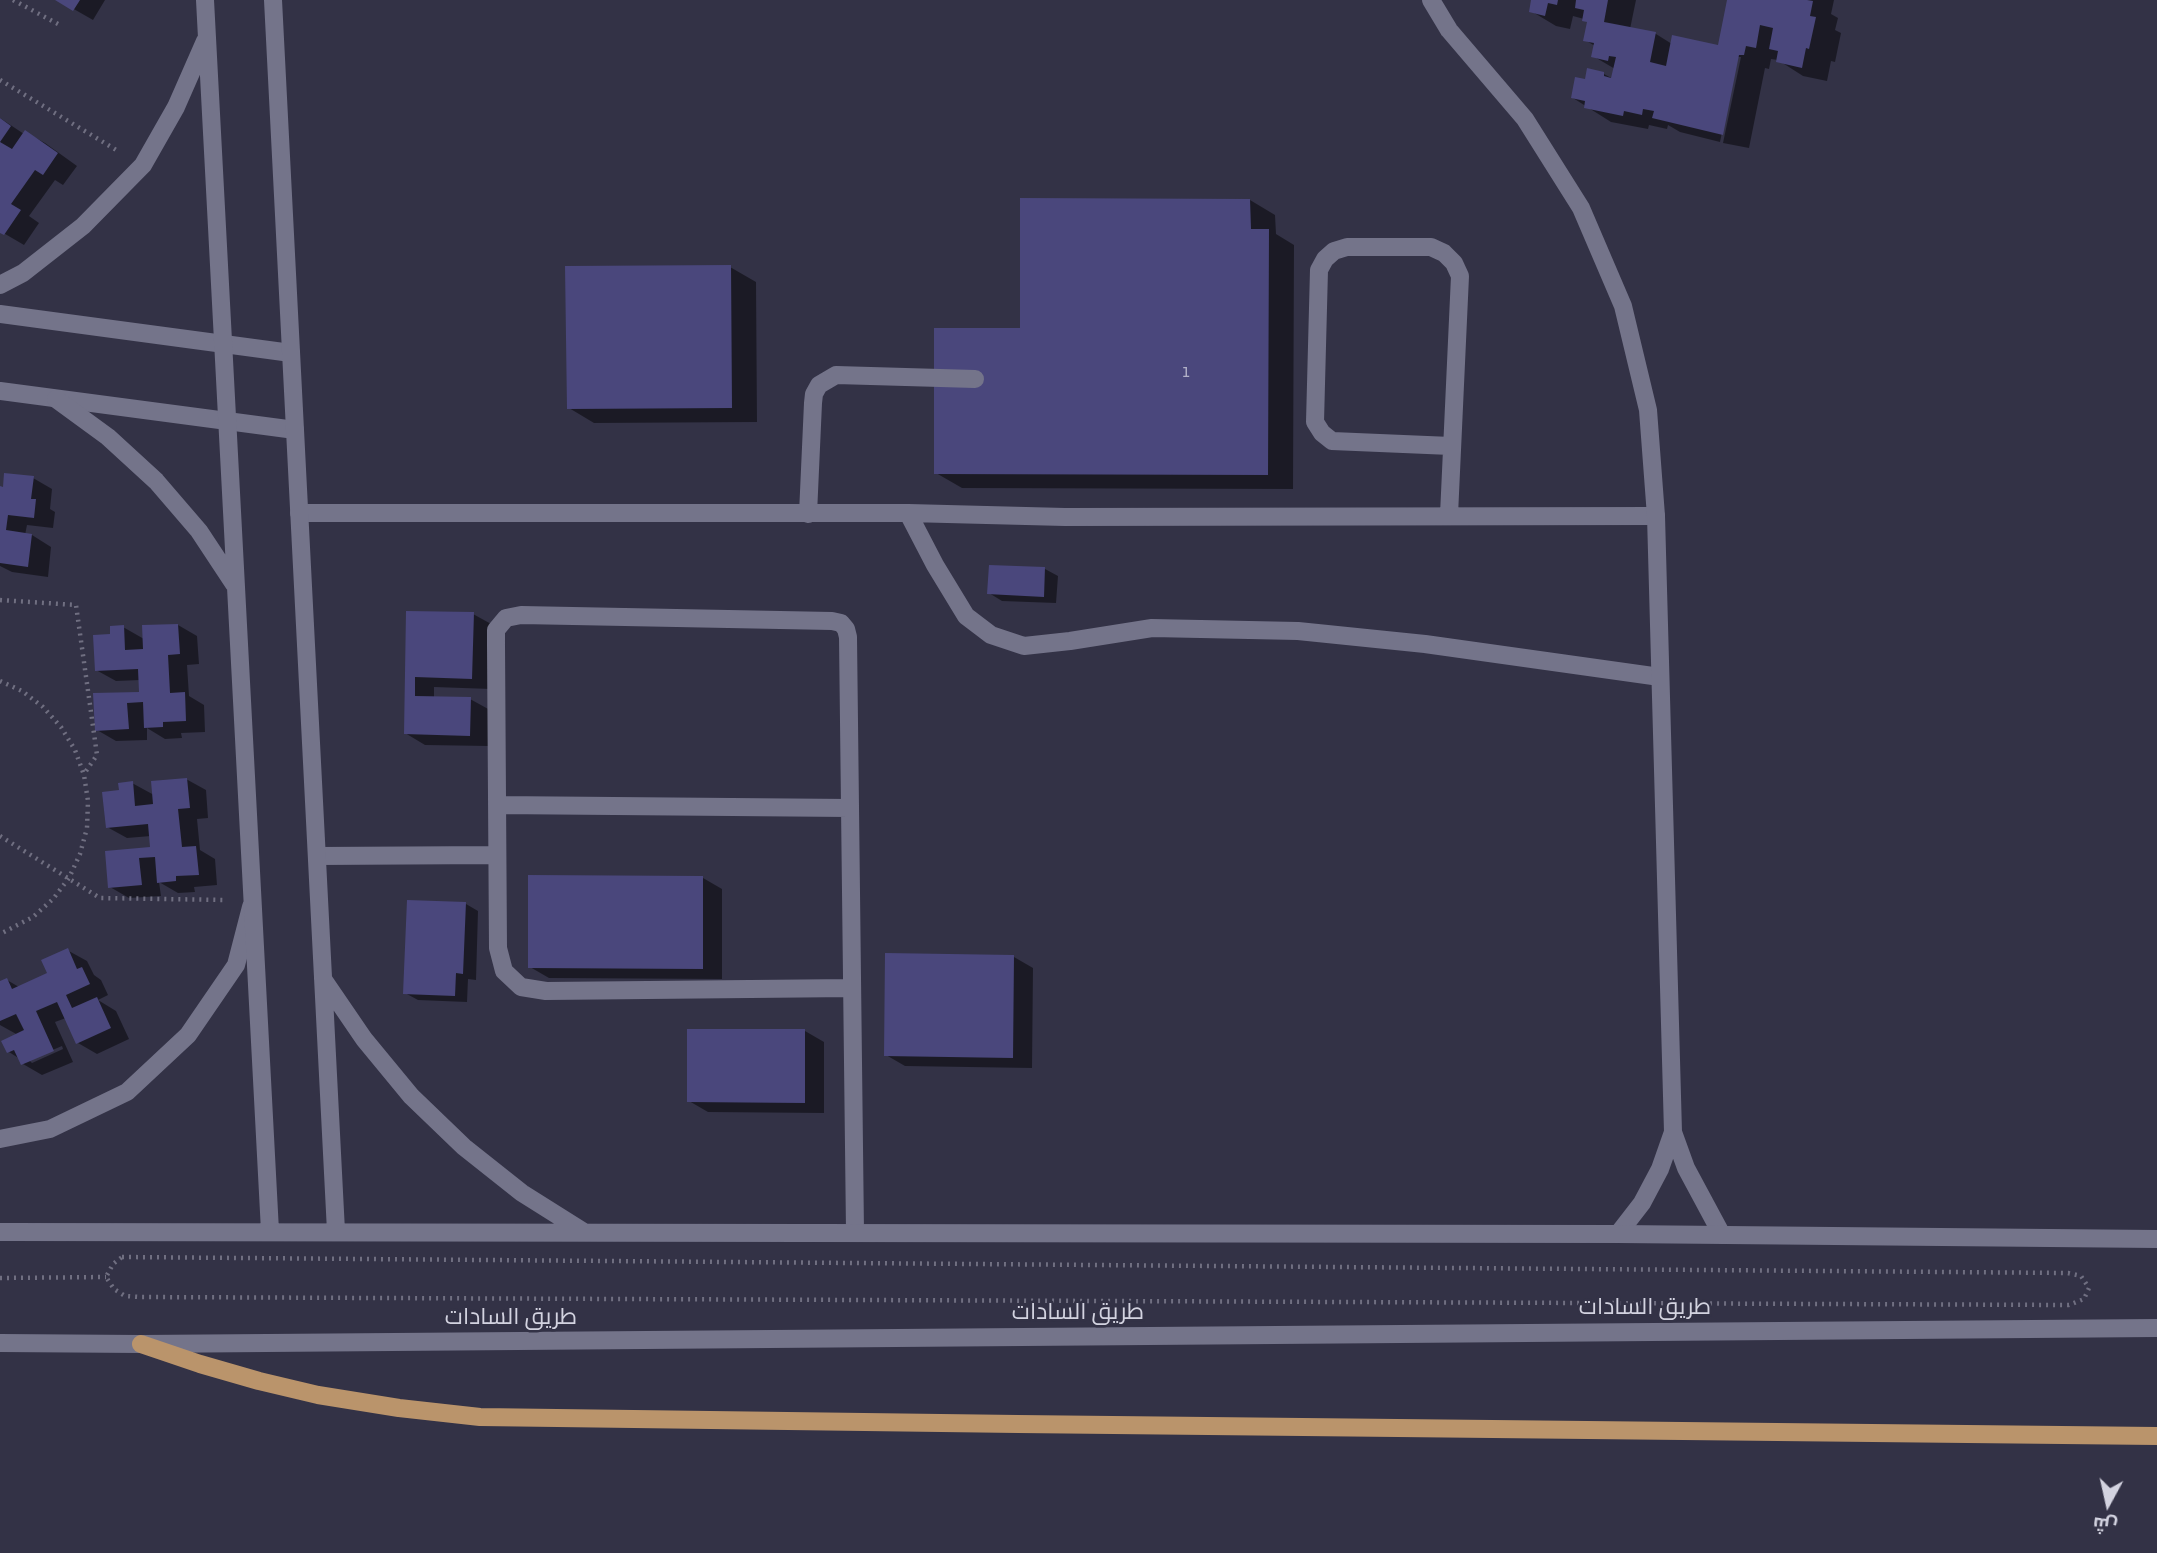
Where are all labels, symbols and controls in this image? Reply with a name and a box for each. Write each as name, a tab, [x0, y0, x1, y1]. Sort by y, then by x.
house number: 1	[1182, 361, 1190, 383]
street label: طريق السادات	[1579, 1293, 1711, 1321]
street label: طريق السادات	[1012, 1298, 1144, 1326]
street label: طريق السادات	[445, 1303, 577, 1331]
north arrow	[2073, 1469, 2143, 1539]
text: ش	[2091, 1512, 2119, 1538]

